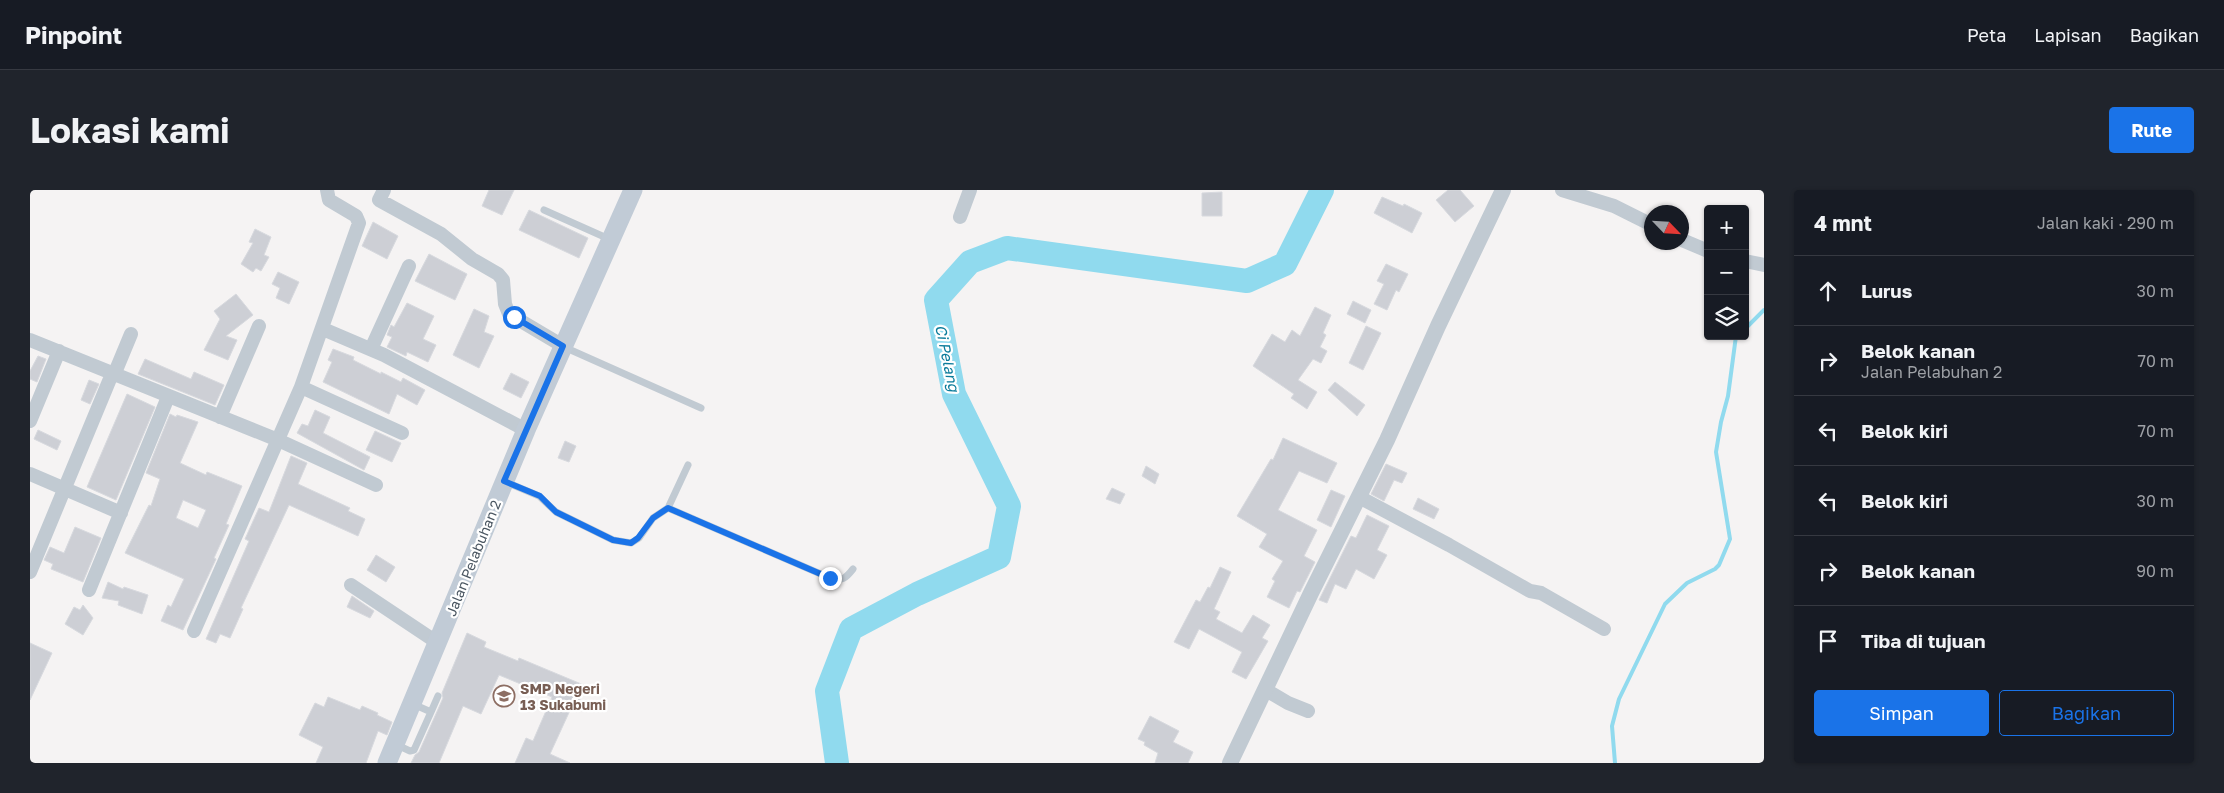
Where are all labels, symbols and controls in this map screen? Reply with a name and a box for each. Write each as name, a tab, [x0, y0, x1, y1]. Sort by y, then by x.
text: Pinpoint	[25, 20, 122, 49]
text: Peta	[1967, 24, 2006, 46]
text: Lapisan	[2034, 24, 2102, 46]
text: Bagikan	[2130, 24, 2199, 46]
button: Rute	[2109, 107, 2194, 153]
text: Lokasi kami	[30, 109, 230, 151]
north arrow	[1644, 205, 1689, 250]
map controls	[1704, 205, 1749, 340]
button: +	[1704, 205, 1749, 250]
text: 4 mnt	[1814, 210, 1872, 236]
text: Jalan kaki · 290 m	[2037, 213, 2174, 233]
button: −	[1704, 250, 1749, 295]
icon: ahead	[1814, 277, 1842, 305]
text: Lurus	[1861, 279, 1912, 302]
text: 30 m	[2137, 281, 2174, 301]
button: layers	[1704, 295, 1749, 340]
route start	[503, 306, 526, 329]
water label: Ci Pelang	[931, 323, 964, 395]
text: Belok kanan	[1861, 339, 1975, 362]
icon: right	[1814, 347, 1842, 375]
text: 70 m	[2137, 351, 2174, 371]
text: Jalan Pelabuhan 2	[1861, 362, 2002, 382]
icon: left	[1814, 417, 1842, 445]
text: Belok kiri	[1861, 419, 1948, 442]
text: 70 m	[2137, 421, 2174, 441]
icon: left	[1814, 487, 1842, 515]
text: Belok kiri	[1861, 489, 1948, 512]
text: 30 m	[2137, 491, 2174, 511]
street label: Jalan Pelabuhan 2	[442, 498, 504, 618]
icon: right	[1814, 557, 1842, 585]
text: Belok kanan	[1861, 559, 1975, 582]
text: 90 m	[2136, 561, 2174, 581]
route end	[819, 567, 842, 590]
icon: arrive	[1814, 627, 1842, 655]
text: Tiba di tujuan	[1861, 629, 1986, 652]
place label: SMP Negeri 13 Sukabumi	[520, 680, 606, 713]
school or university icon: SMP Negeri 13 Sukabumi	[492, 684, 516, 708]
button: Simpan	[1814, 690, 1989, 736]
button: Bagikan	[1999, 690, 2174, 736]

